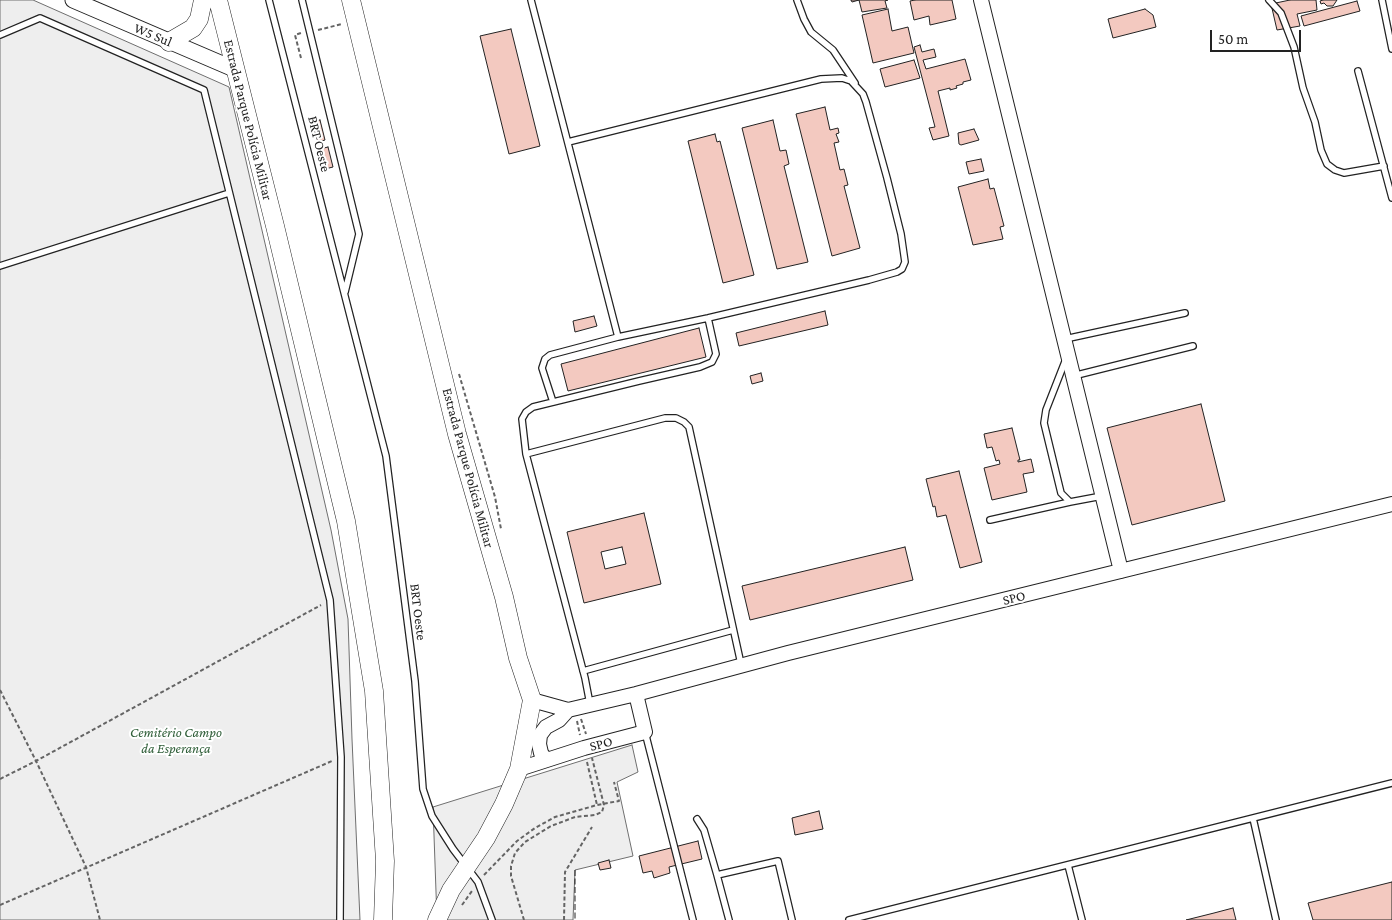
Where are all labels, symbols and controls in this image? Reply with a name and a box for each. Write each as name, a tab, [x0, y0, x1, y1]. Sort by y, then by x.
street label: W5 Sul	[132, 20, 174, 50]
scale bar	[1212, 20, 1303, 52]
text: 50 m	[1218, 31, 1248, 47]
street label: Estrada Parque Polícia Militar	[220, 38, 276, 202]
street label: BRT Oeste	[304, 114, 334, 174]
street label: Estrada Parque Polícia Militar	[439, 386, 497, 550]
street label: BRT Oeste	[406, 583, 430, 641]
street label: SPO	[1001, 587, 1027, 609]
park label: Cemitério Campo da Esperança	[130, 725, 222, 758]
street label: SPO	[588, 733, 614, 755]

